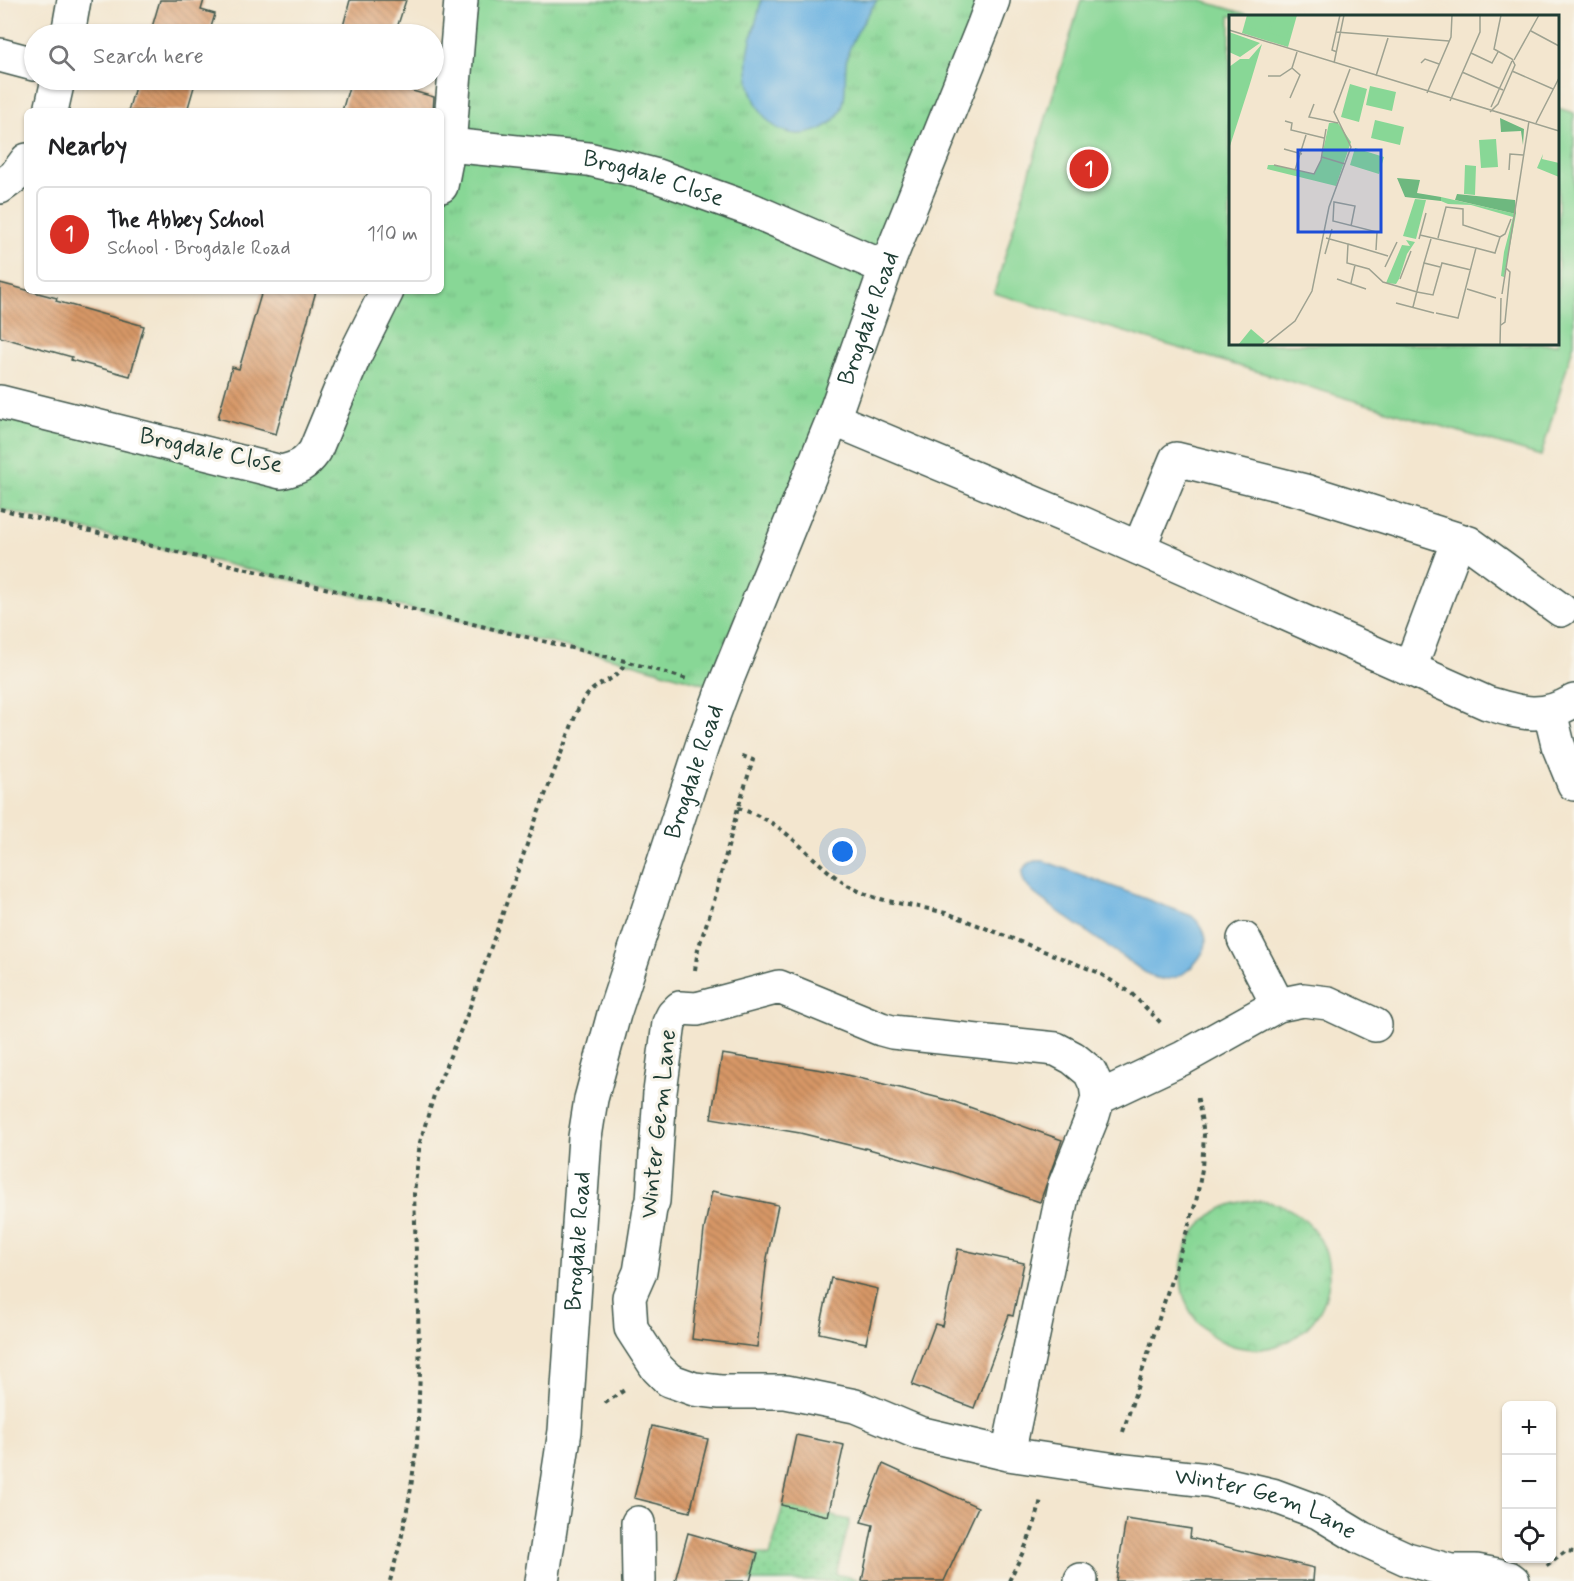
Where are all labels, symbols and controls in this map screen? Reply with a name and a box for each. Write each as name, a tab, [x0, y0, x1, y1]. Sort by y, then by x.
inset map	[1229, 15, 1559, 345]
search box	[24, 24, 444, 90]
icon: search	[45, 41, 78, 74]
text: Search here	[93, 43, 204, 71]
text: Nearby	[48, 130, 127, 164]
street label: Brogdale Close	[580, 143, 728, 214]
pin: 1	[1070, 146, 1108, 192]
text: The Abbey School	[107, 207, 265, 235]
text: 1	[65, 221, 74, 248]
text: 110 m	[367, 221, 418, 248]
text: School · Brogdale Road	[107, 235, 291, 262]
street label: Brogdale Road	[831, 247, 907, 389]
street label: Brogdale Close	[137, 421, 286, 481]
street label: Brogdale Road	[657, 700, 731, 843]
your location	[828, 837, 857, 866]
street label: Winter Gem Lane	[634, 1028, 684, 1220]
street label: Brogdale Road	[558, 1170, 598, 1312]
map controls	[1502, 1401, 1556, 1563]
button: +	[1502, 1401, 1556, 1455]
button: −	[1502, 1455, 1556, 1509]
street label: Winter Gem Lane	[1173, 1461, 1362, 1547]
button: locate	[1502, 1509, 1556, 1563]

